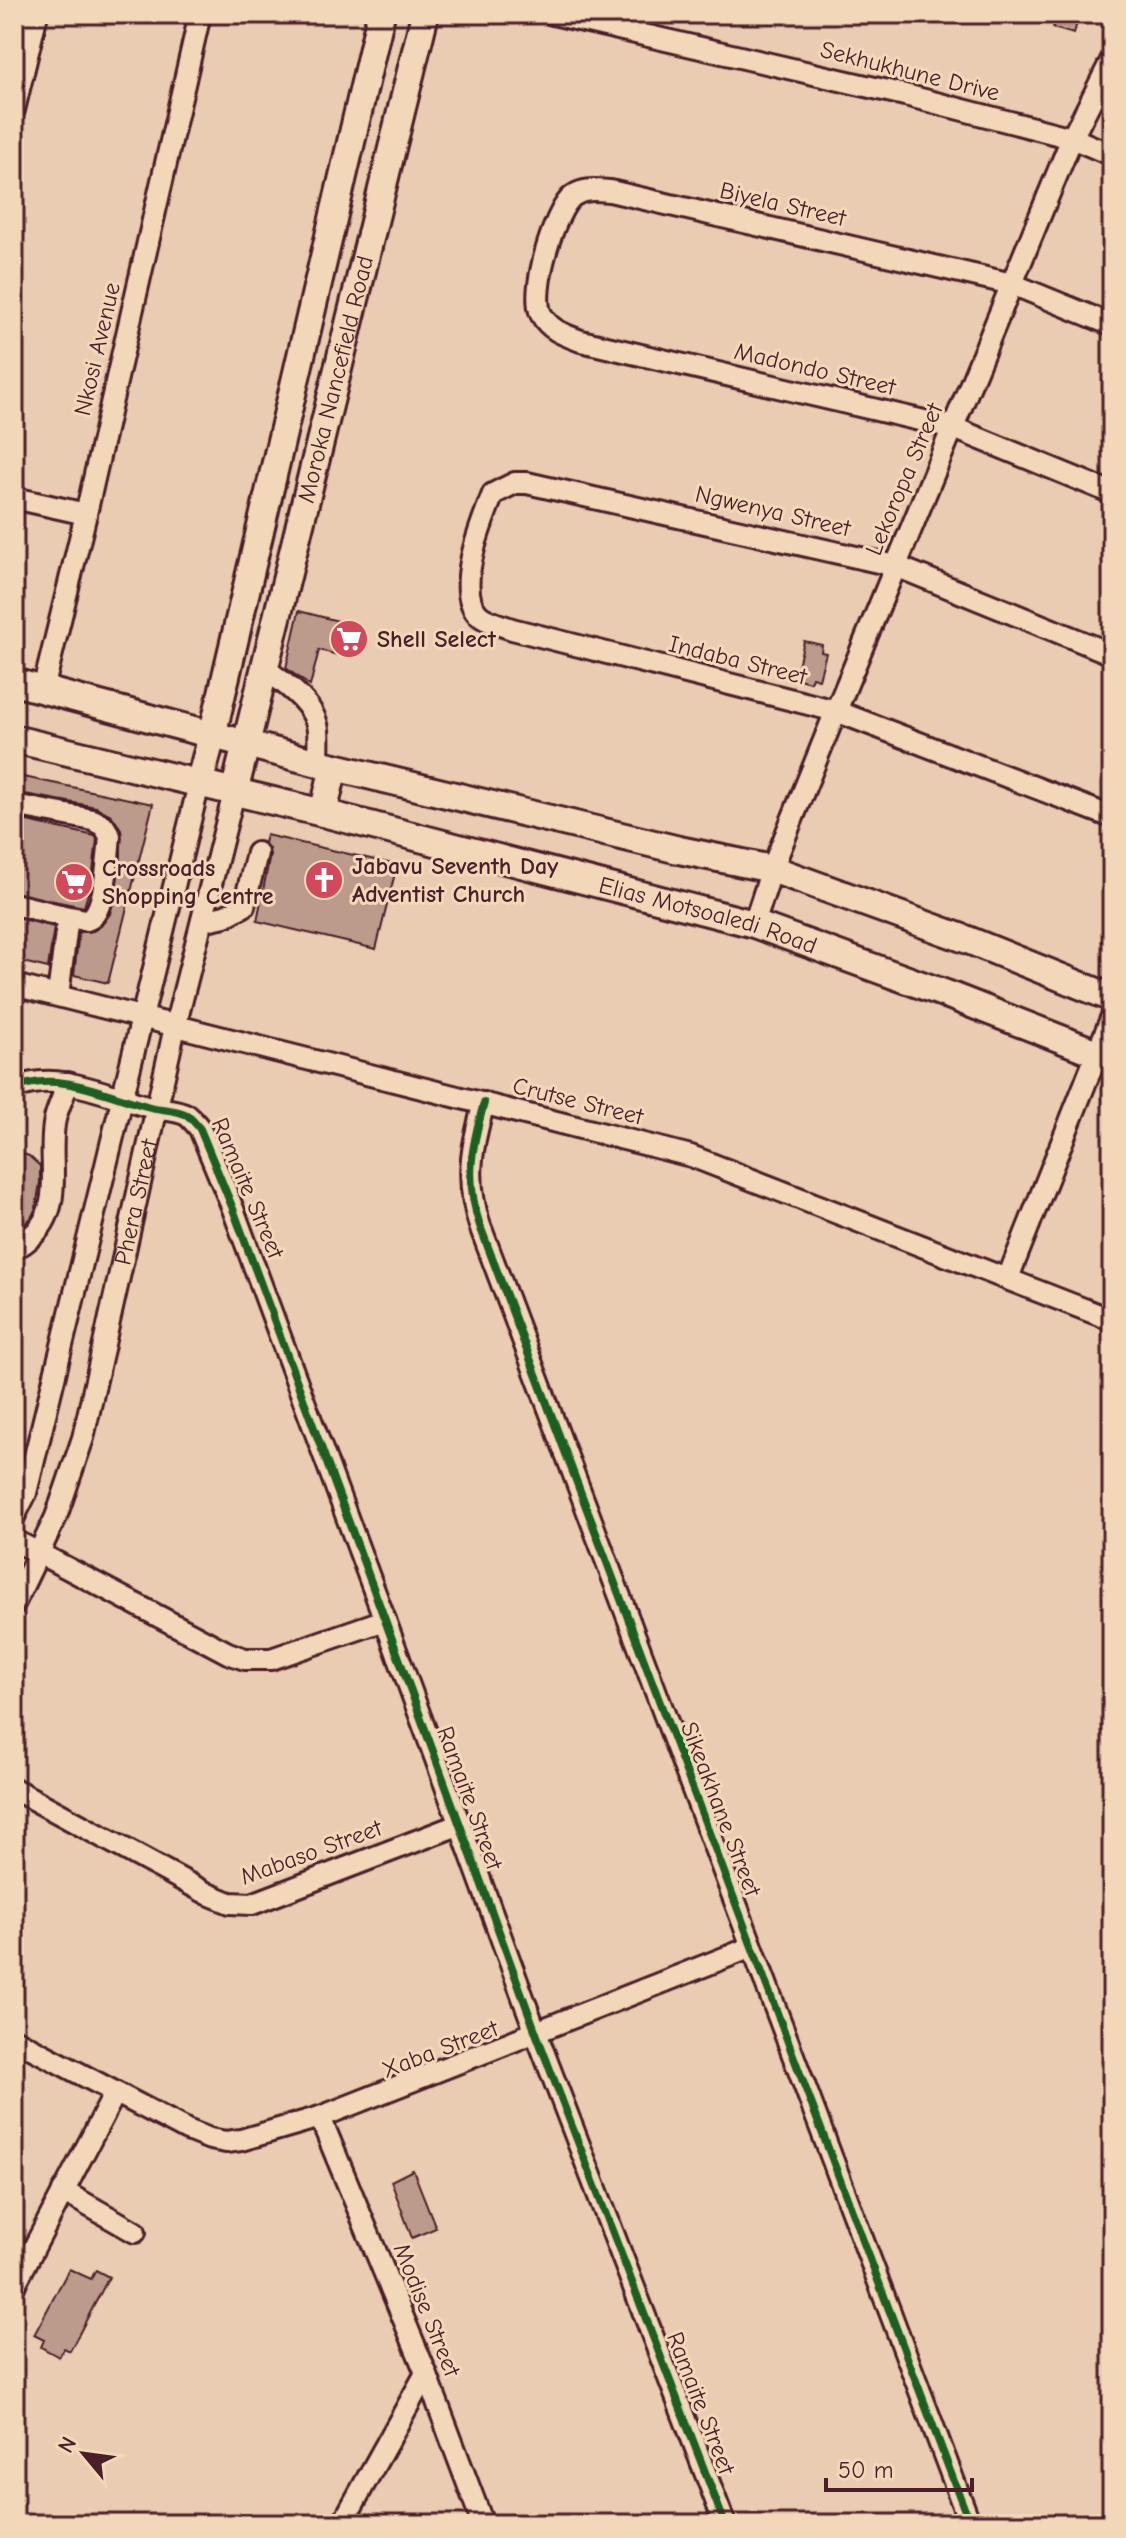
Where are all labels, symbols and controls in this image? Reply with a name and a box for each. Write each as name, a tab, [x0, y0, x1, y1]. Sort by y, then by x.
street label: Sekhukhune Drive	[817, 35, 1003, 107]
street label: Biyela Street	[717, 176, 850, 232]
street label: Moroka Nancefield Road	[292, 253, 379, 506]
street label: Nkosi Avenue	[68, 280, 126, 418]
street label: Madondo Street	[732, 337, 899, 401]
street label: Lekoropa Street	[859, 398, 949, 559]
street label: Ngwenya Street	[693, 480, 855, 543]
supermarket icon: Shell Select	[328, 618, 370, 660]
place label: Shell Select	[377, 625, 497, 653]
street label: Indaba Street	[666, 629, 811, 691]
place label: Jabavu Seventh Day Adventist Church	[352, 852, 558, 908]
place label: Crossroads Shopping Centre	[102, 854, 274, 910]
church icon: Jabavu Seventh Day Adventist Church	[303, 859, 345, 901]
supermarket icon: Crossroads Shopping Centre	[53, 861, 95, 903]
street label: Elias Motsoaledi Road	[596, 871, 821, 960]
street label: Crutse Street	[510, 1071, 647, 1131]
street label: Ramaite Street	[206, 1113, 291, 1264]
street label: Phera Street	[108, 1135, 164, 1267]
street label: Sikeakhane Street	[675, 1718, 768, 1901]
street label: Ramaite Street	[431, 1723, 509, 1875]
street label: Mabaso Street	[236, 1813, 387, 1891]
street label: Xaba Street	[378, 2014, 503, 2084]
street label: Modise Street	[388, 2239, 467, 2382]
street label: Ramaite Street	[661, 2328, 741, 2479]
north arrow	[44, 2414, 124, 2494]
text: N	[53, 2432, 82, 2457]
scale bar	[826, 2442, 972, 2492]
text: 50 m	[838, 2456, 894, 2484]

